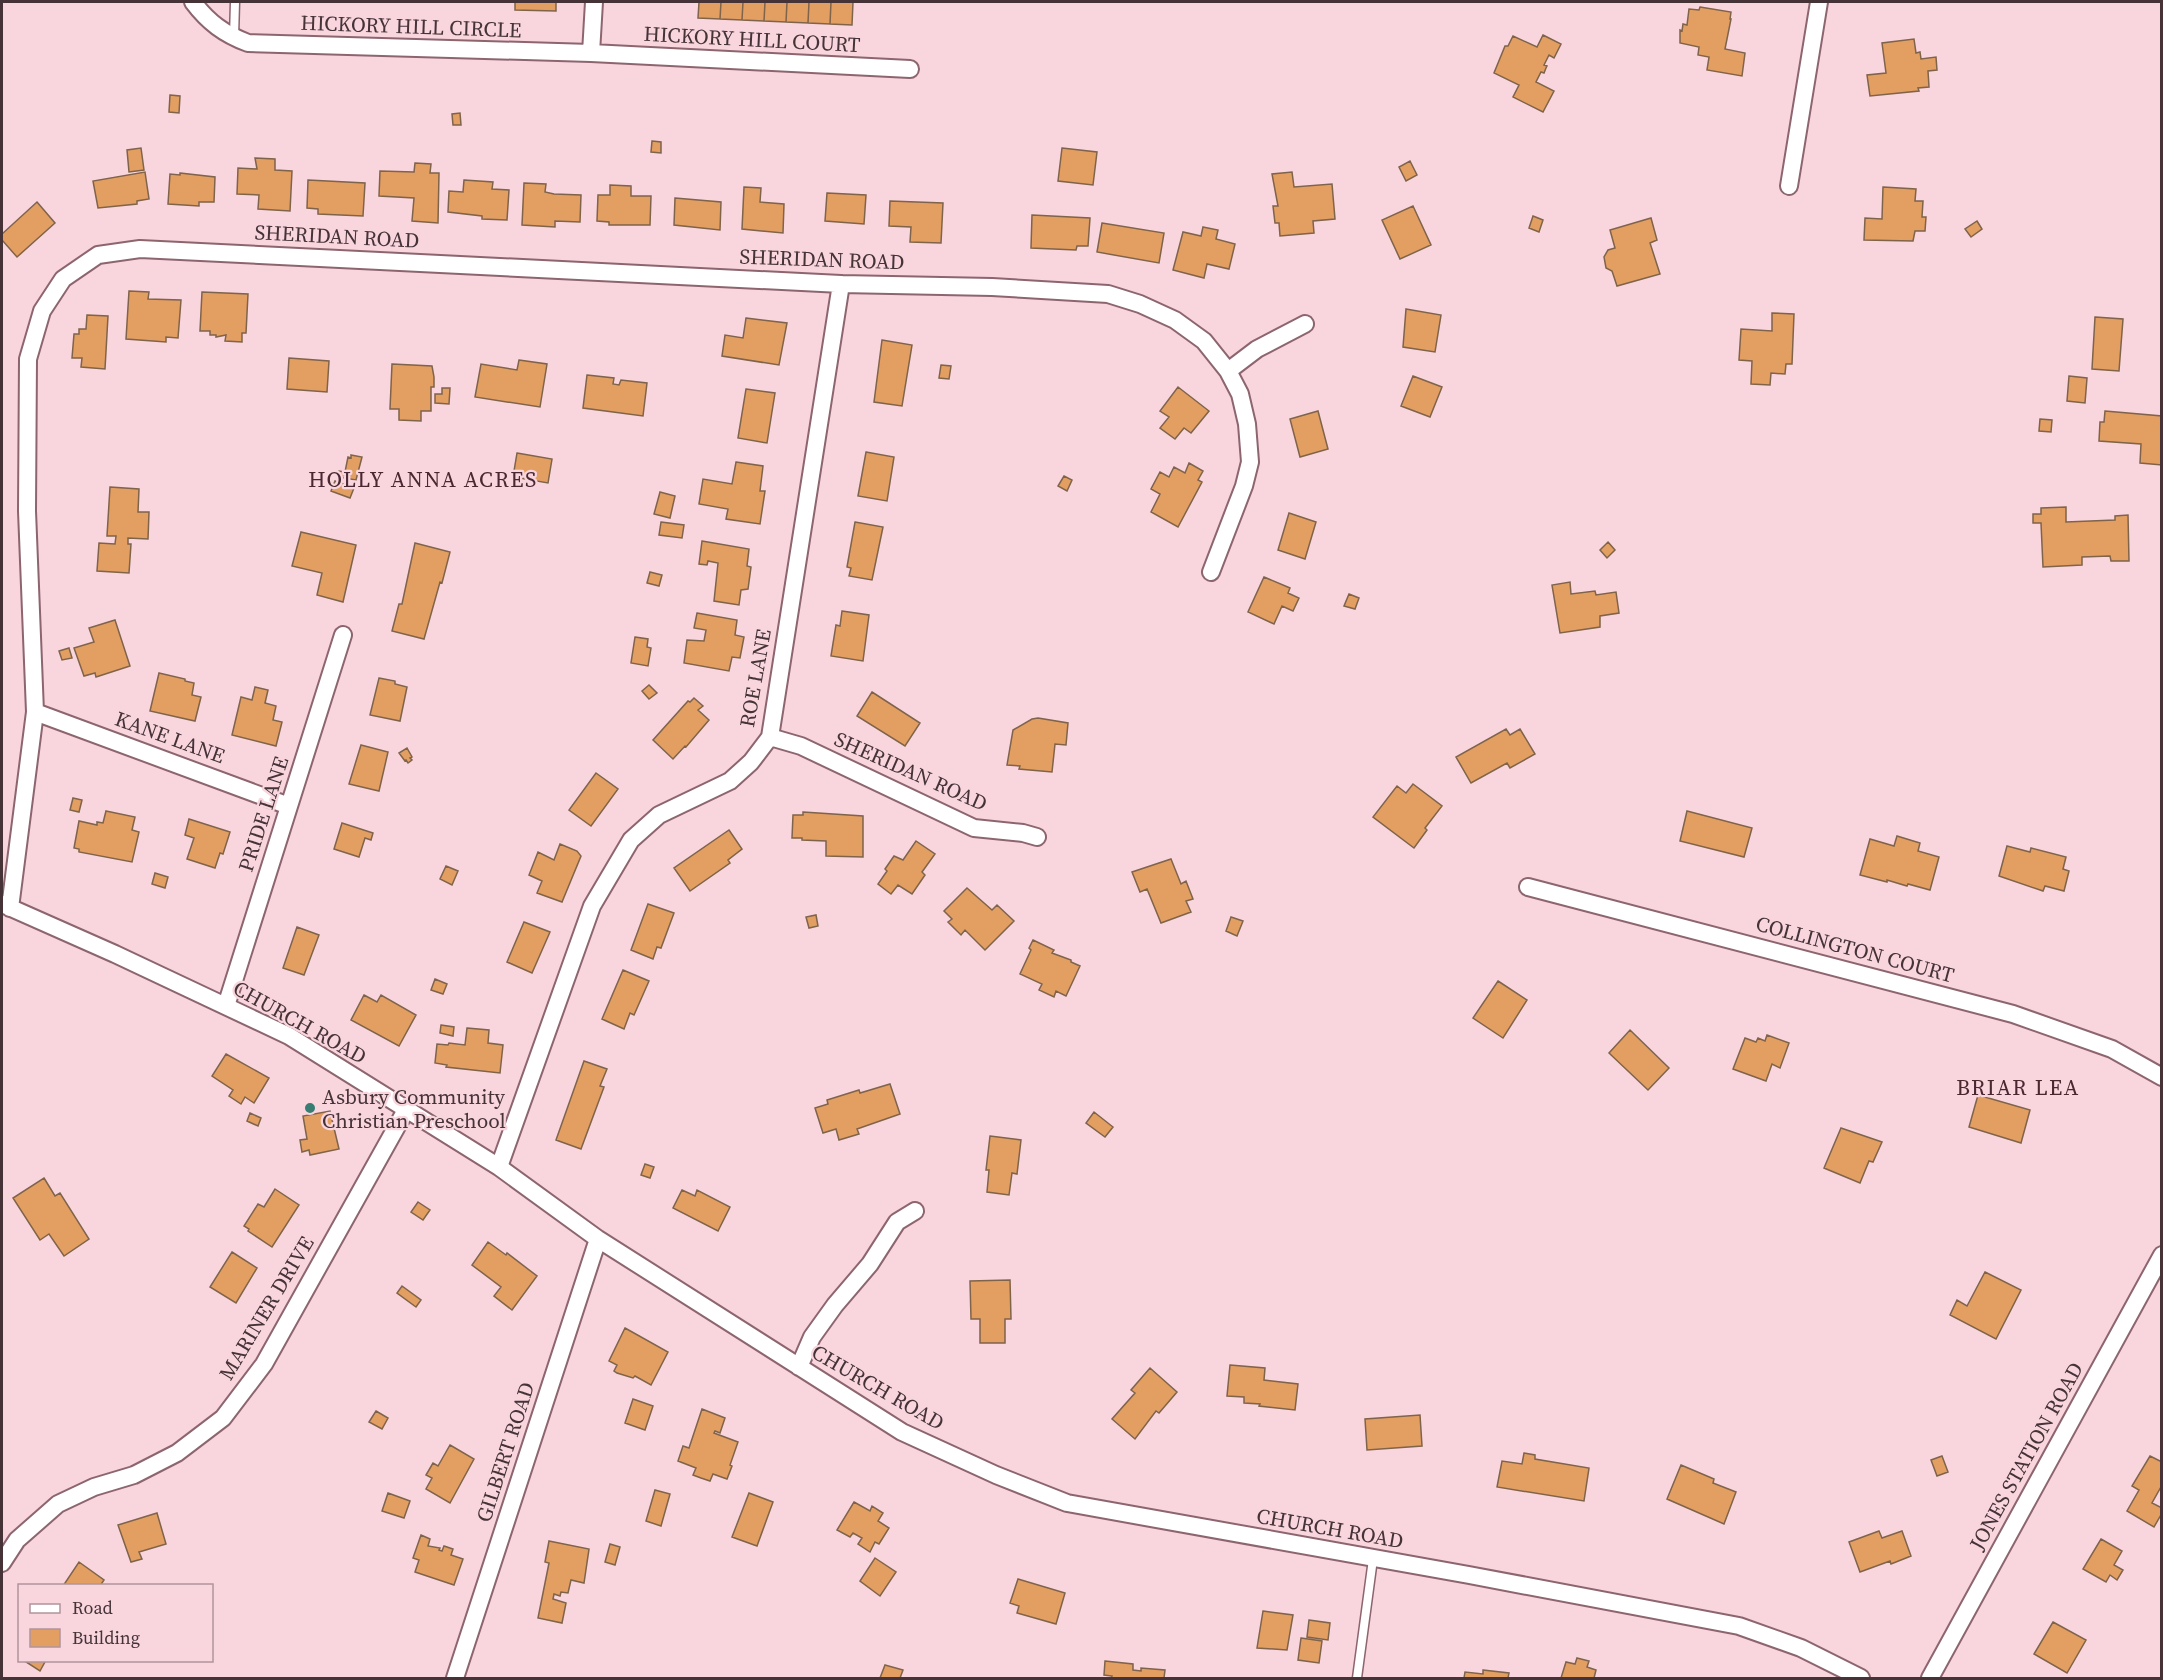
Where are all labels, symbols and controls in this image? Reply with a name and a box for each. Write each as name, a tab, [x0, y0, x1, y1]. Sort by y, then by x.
street label: HICKORY HILL CIRCLE	[300, 8, 522, 44]
street label: HICKORY HILL COURT	[643, 19, 861, 59]
street label: SHERIDAN ROAD	[254, 217, 420, 255]
street label: SHERIDAN ROAD	[739, 242, 905, 276]
district label: HOLLY ANNA ACRES	[308, 464, 538, 494]
street label: ROE LANE	[732, 627, 778, 729]
street label: KANE LANE	[111, 704, 229, 770]
street label: SHERIDAN ROAD	[830, 724, 992, 818]
street label: PRIDE LANE	[231, 753, 295, 875]
street label: COLLINGTON COURT	[1753, 909, 1958, 990]
street label: CHURCH ROAD	[228, 973, 372, 1071]
district label: BRIAR LEA	[1956, 1072, 2080, 1102]
place label: Asbury Community Christian Preschool	[322, 1082, 506, 1135]
marker: Asbury Community Christian Preschool	[303, 1101, 317, 1115]
street label: MARINER DRIVE	[212, 1231, 320, 1385]
street label: CHURCH ROAD	[806, 1337, 950, 1437]
street label: JONES STATION ROAD	[1962, 1357, 2090, 1556]
street label: GILBERT ROAD	[469, 1378, 541, 1526]
street label: CHURCH ROAD	[1254, 1501, 1406, 1555]
legend	[18, 1584, 213, 1662]
text: Road	[72, 1595, 113, 1620]
text: Building	[72, 1625, 140, 1650]

